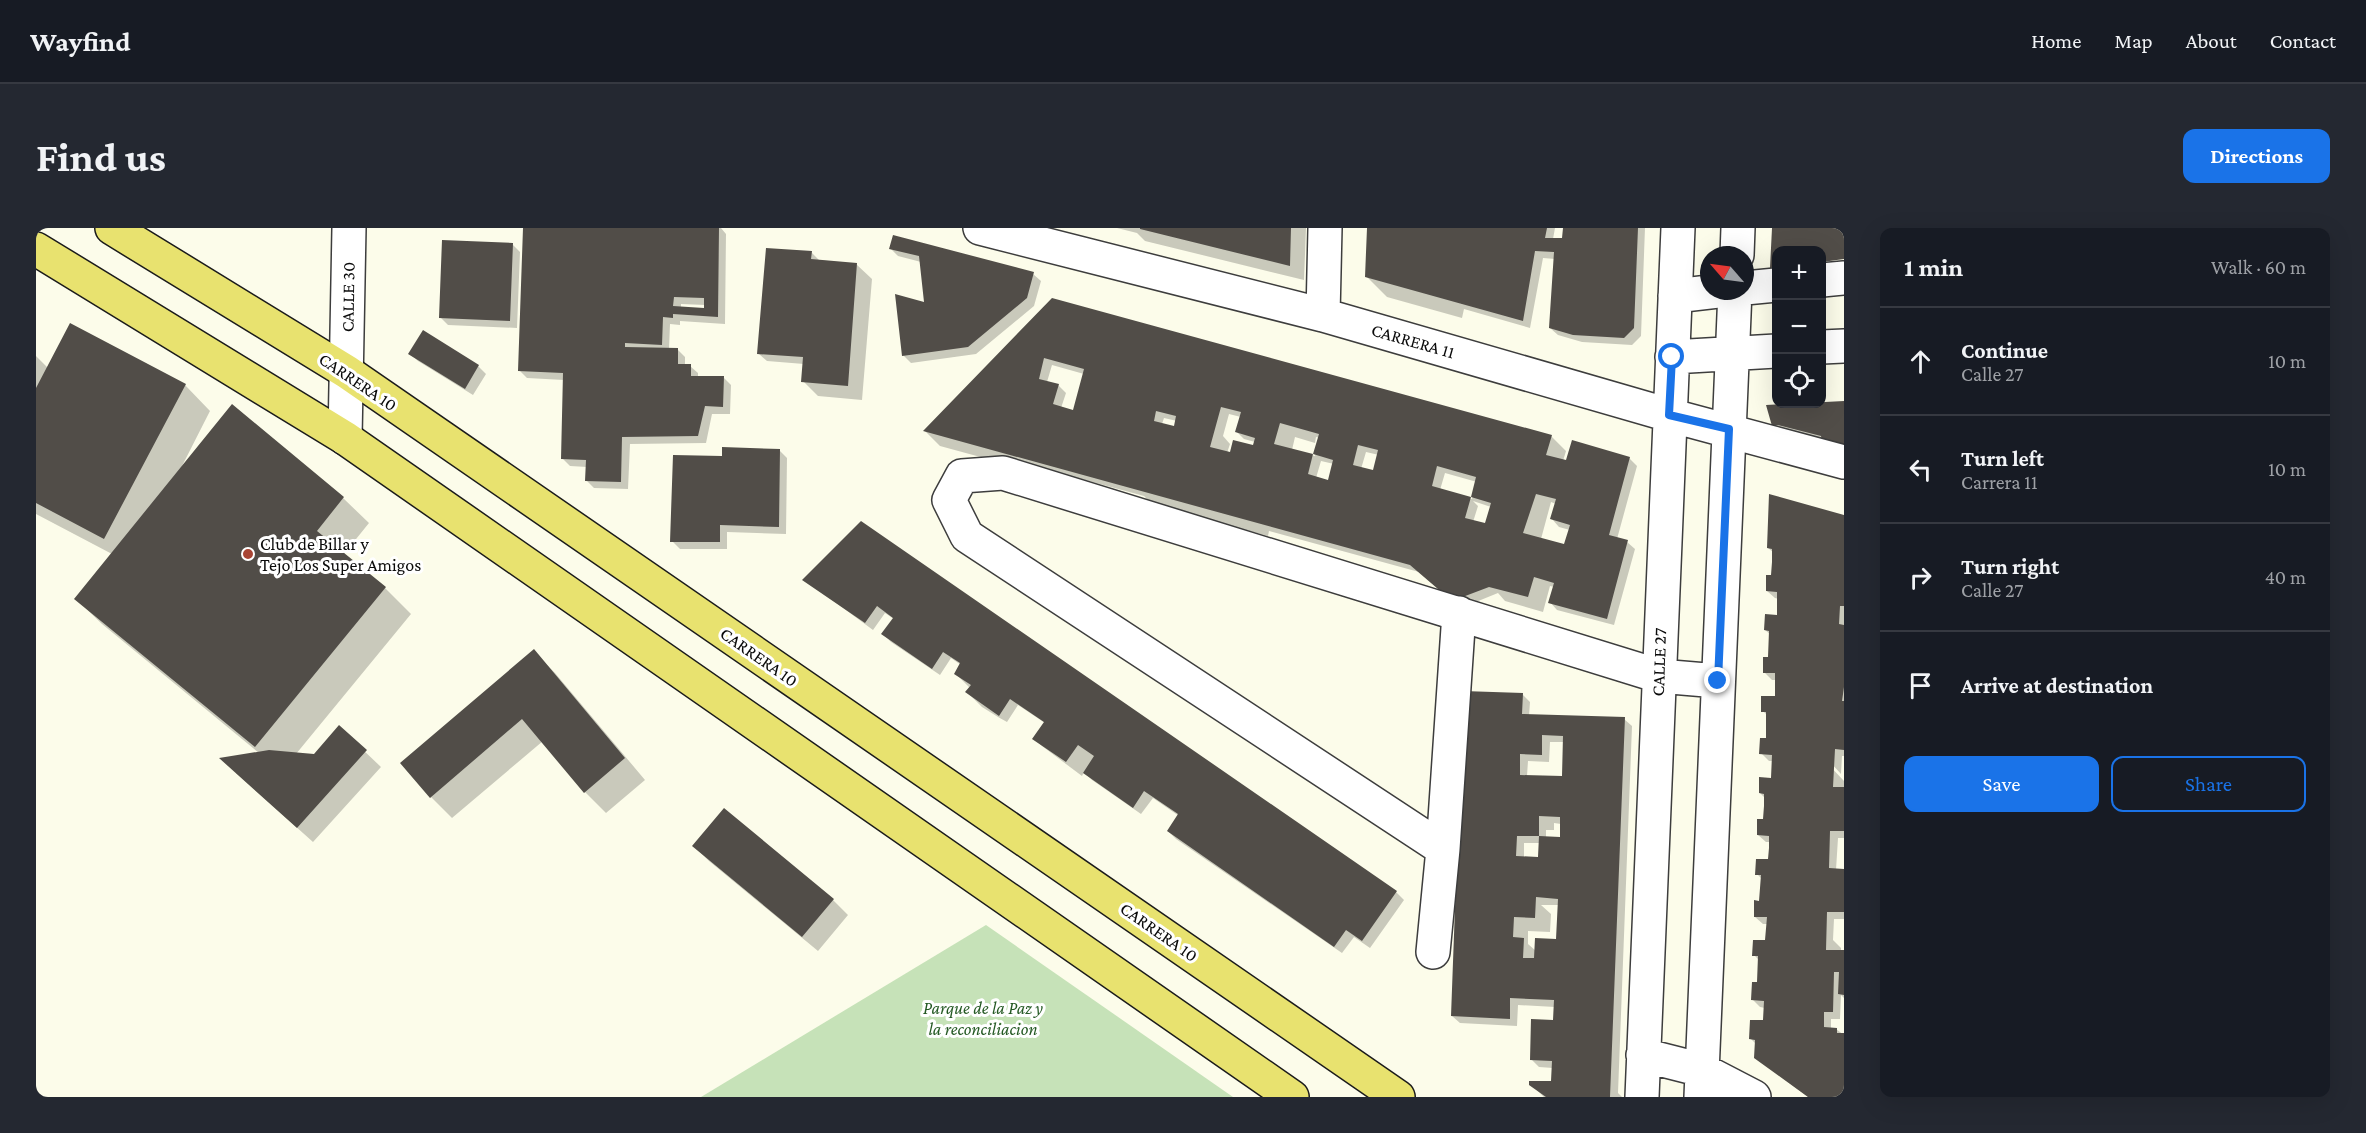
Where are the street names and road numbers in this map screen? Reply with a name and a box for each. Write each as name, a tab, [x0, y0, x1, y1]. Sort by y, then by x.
street label: CALLE 30	[337, 262, 359, 332]
street label: CARRERA 11	[1369, 320, 1457, 362]
street label: CARRERA 10	[315, 349, 401, 415]
street label: CARRERA 10	[717, 623, 801, 691]
street label: CALLE 27	[1648, 627, 1670, 697]
street label: CARRERA 10	[1117, 898, 1201, 966]

